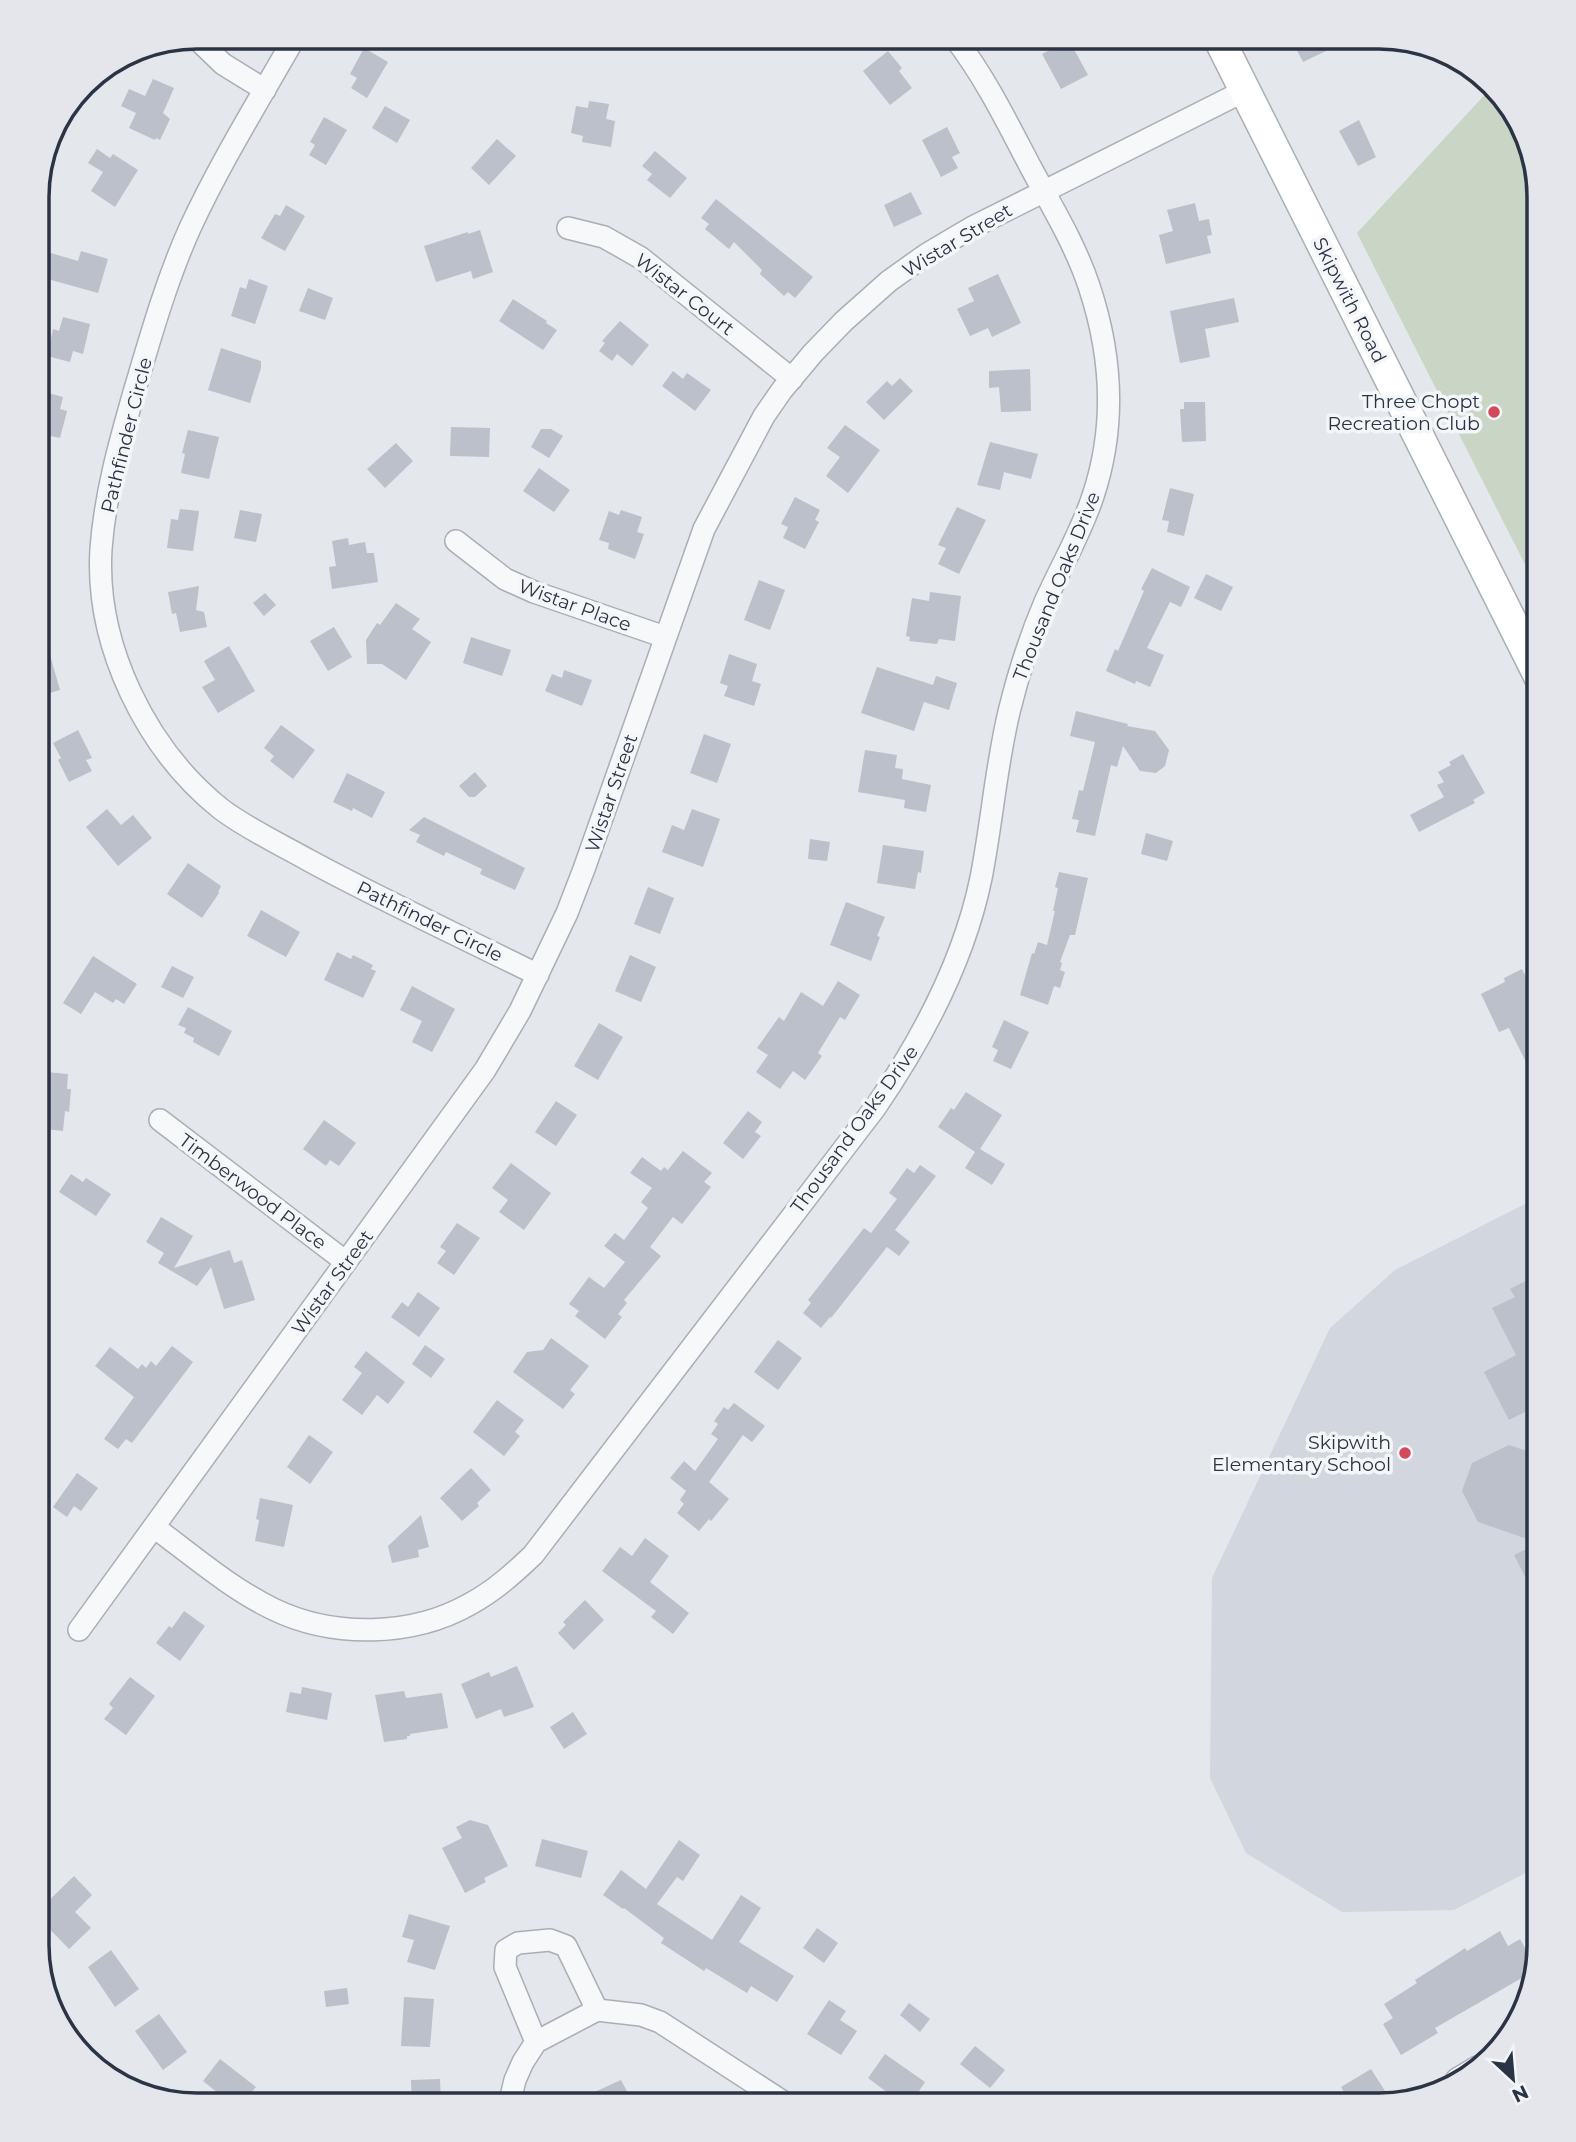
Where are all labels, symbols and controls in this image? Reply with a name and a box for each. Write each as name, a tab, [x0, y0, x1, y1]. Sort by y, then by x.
street label: Wistar Street	[898, 199, 1016, 282]
street label: Skipwith Road	[1308, 234, 1391, 367]
street label: Wistar Court	[630, 249, 739, 340]
street label: Pathfinder Circle	[96, 355, 157, 515]
place label: Three Chopt Recreation Club	[1328, 390, 1480, 435]
marker: Three Chopt Recreation Club	[1486, 404, 1502, 420]
street label: Thousand Oaks Drive	[1008, 488, 1105, 684]
street label: Wistar Place	[515, 574, 634, 637]
street label: Wistar Street	[580, 731, 643, 855]
street label: Pathfinder Circle	[353, 876, 507, 967]
street label: Thousand Oaks Drive	[786, 1041, 923, 1218]
street label: Timberwood Place	[174, 1128, 331, 1254]
street label: Wistar Street	[287, 1225, 378, 1339]
place label: Skipwith Elementary School	[1212, 1431, 1391, 1476]
marker: Skipwith Elementary School	[1397, 1445, 1413, 1461]
north arrow	[1478, 2044, 1548, 2114]
text: N	[1508, 2080, 1532, 2108]

